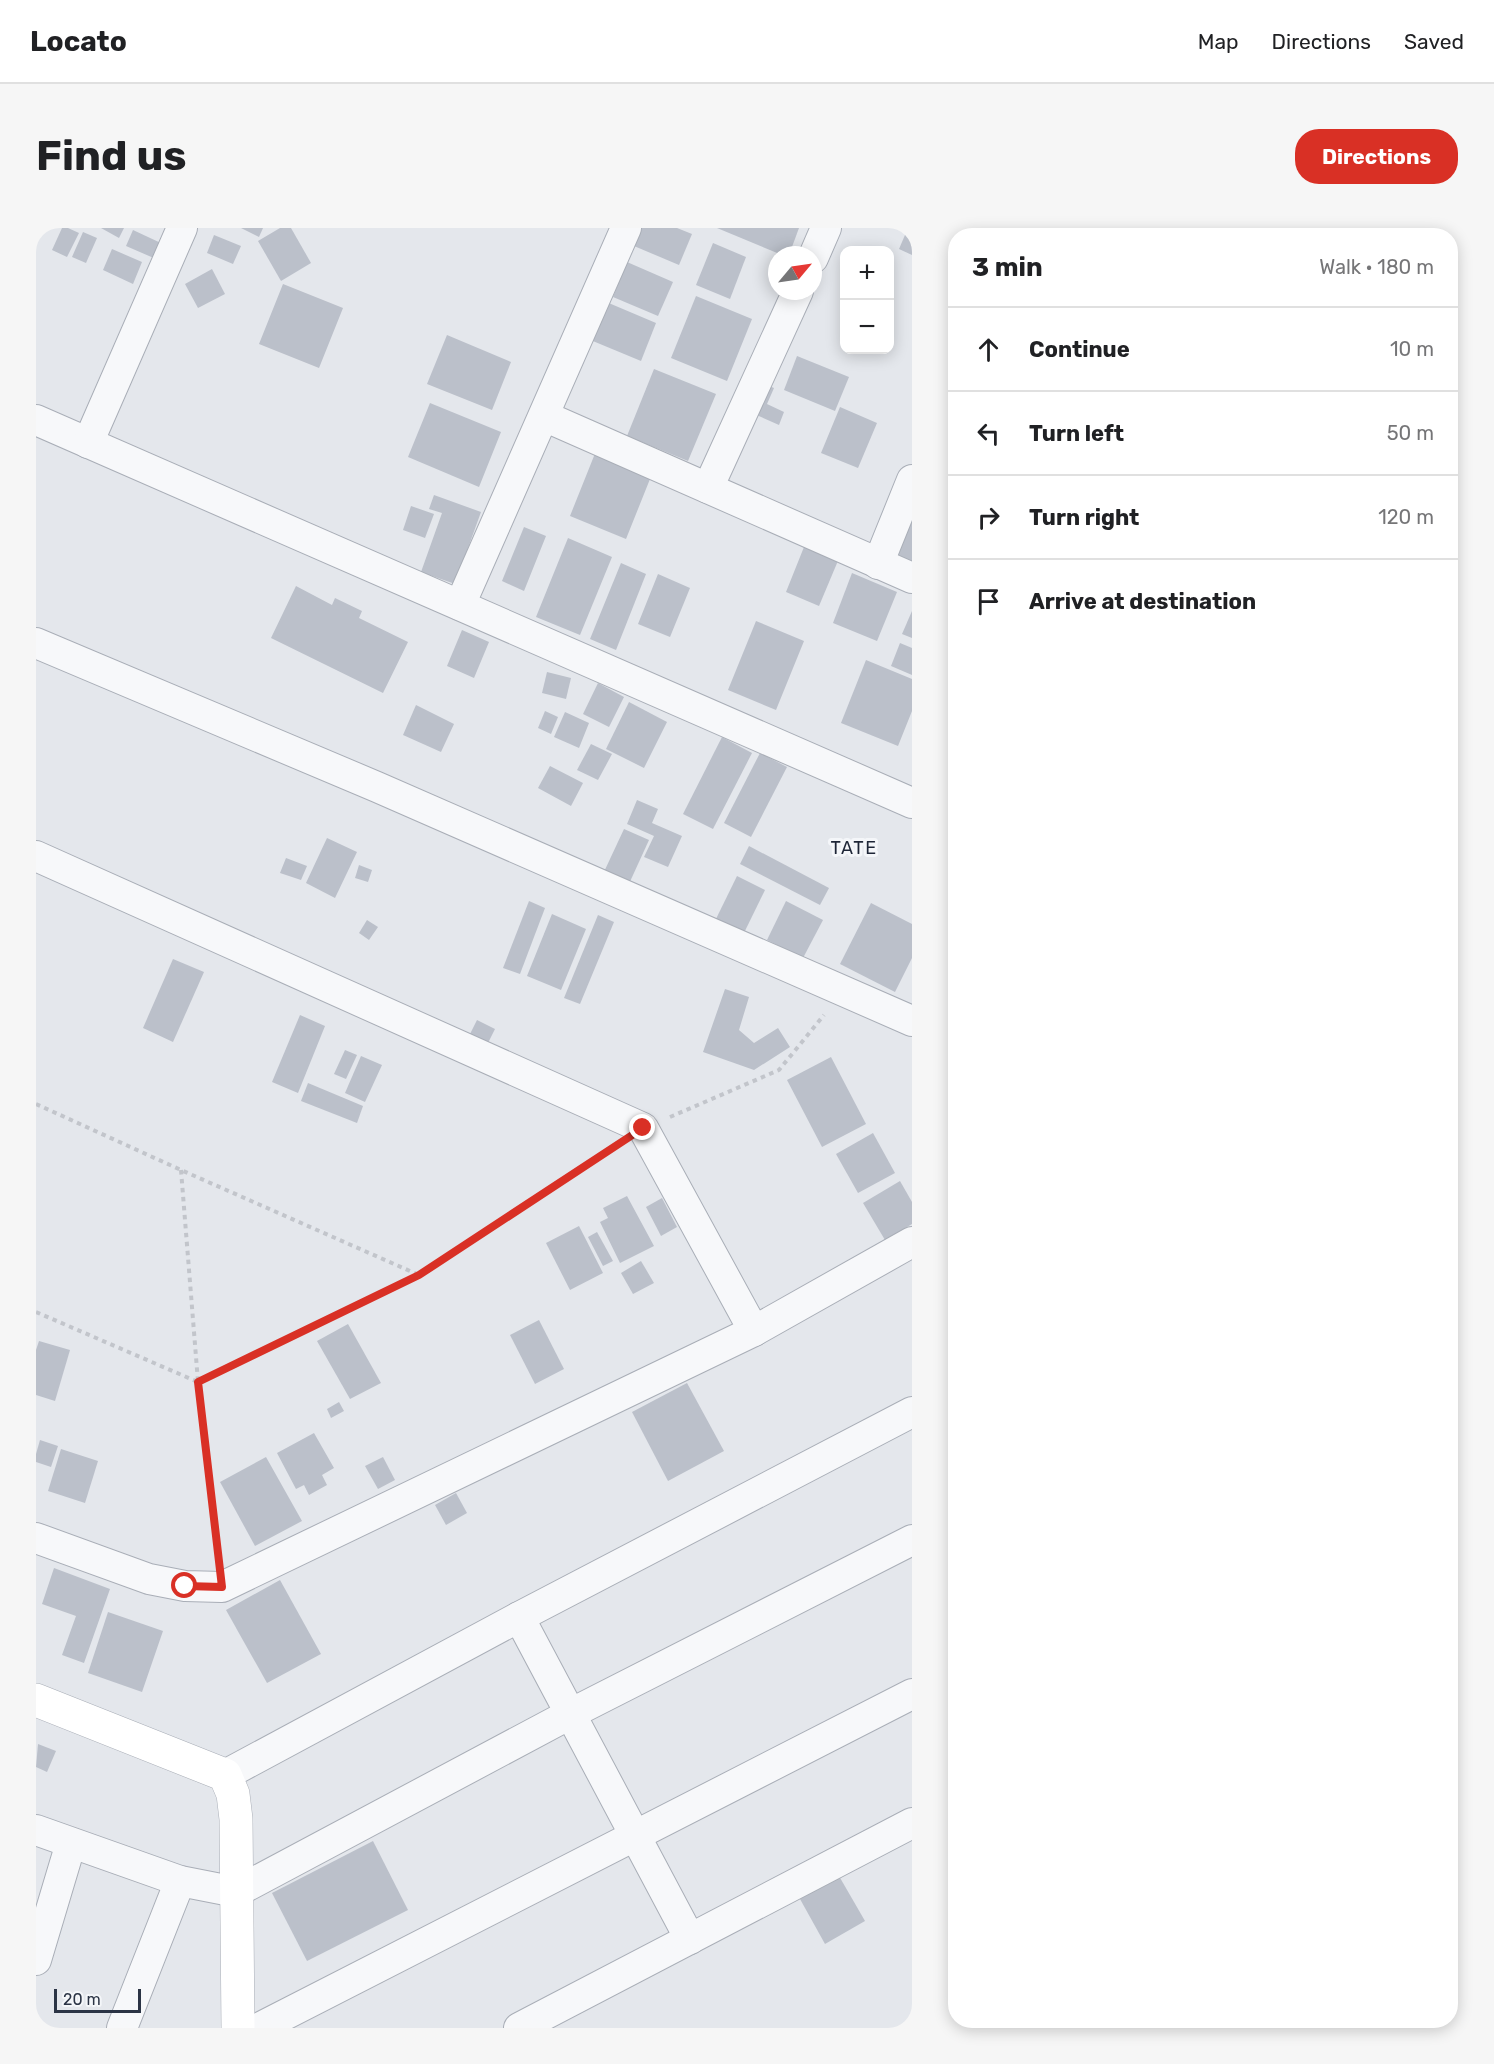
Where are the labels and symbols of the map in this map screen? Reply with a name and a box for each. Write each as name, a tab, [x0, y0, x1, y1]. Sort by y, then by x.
north arrow	[768, 246, 822, 300]
district label: TATE	[830, 837, 878, 859]
route end	[629, 1114, 655, 1140]
route start	[171, 1572, 197, 1598]
scale bar	[54, 1986, 141, 2014]

